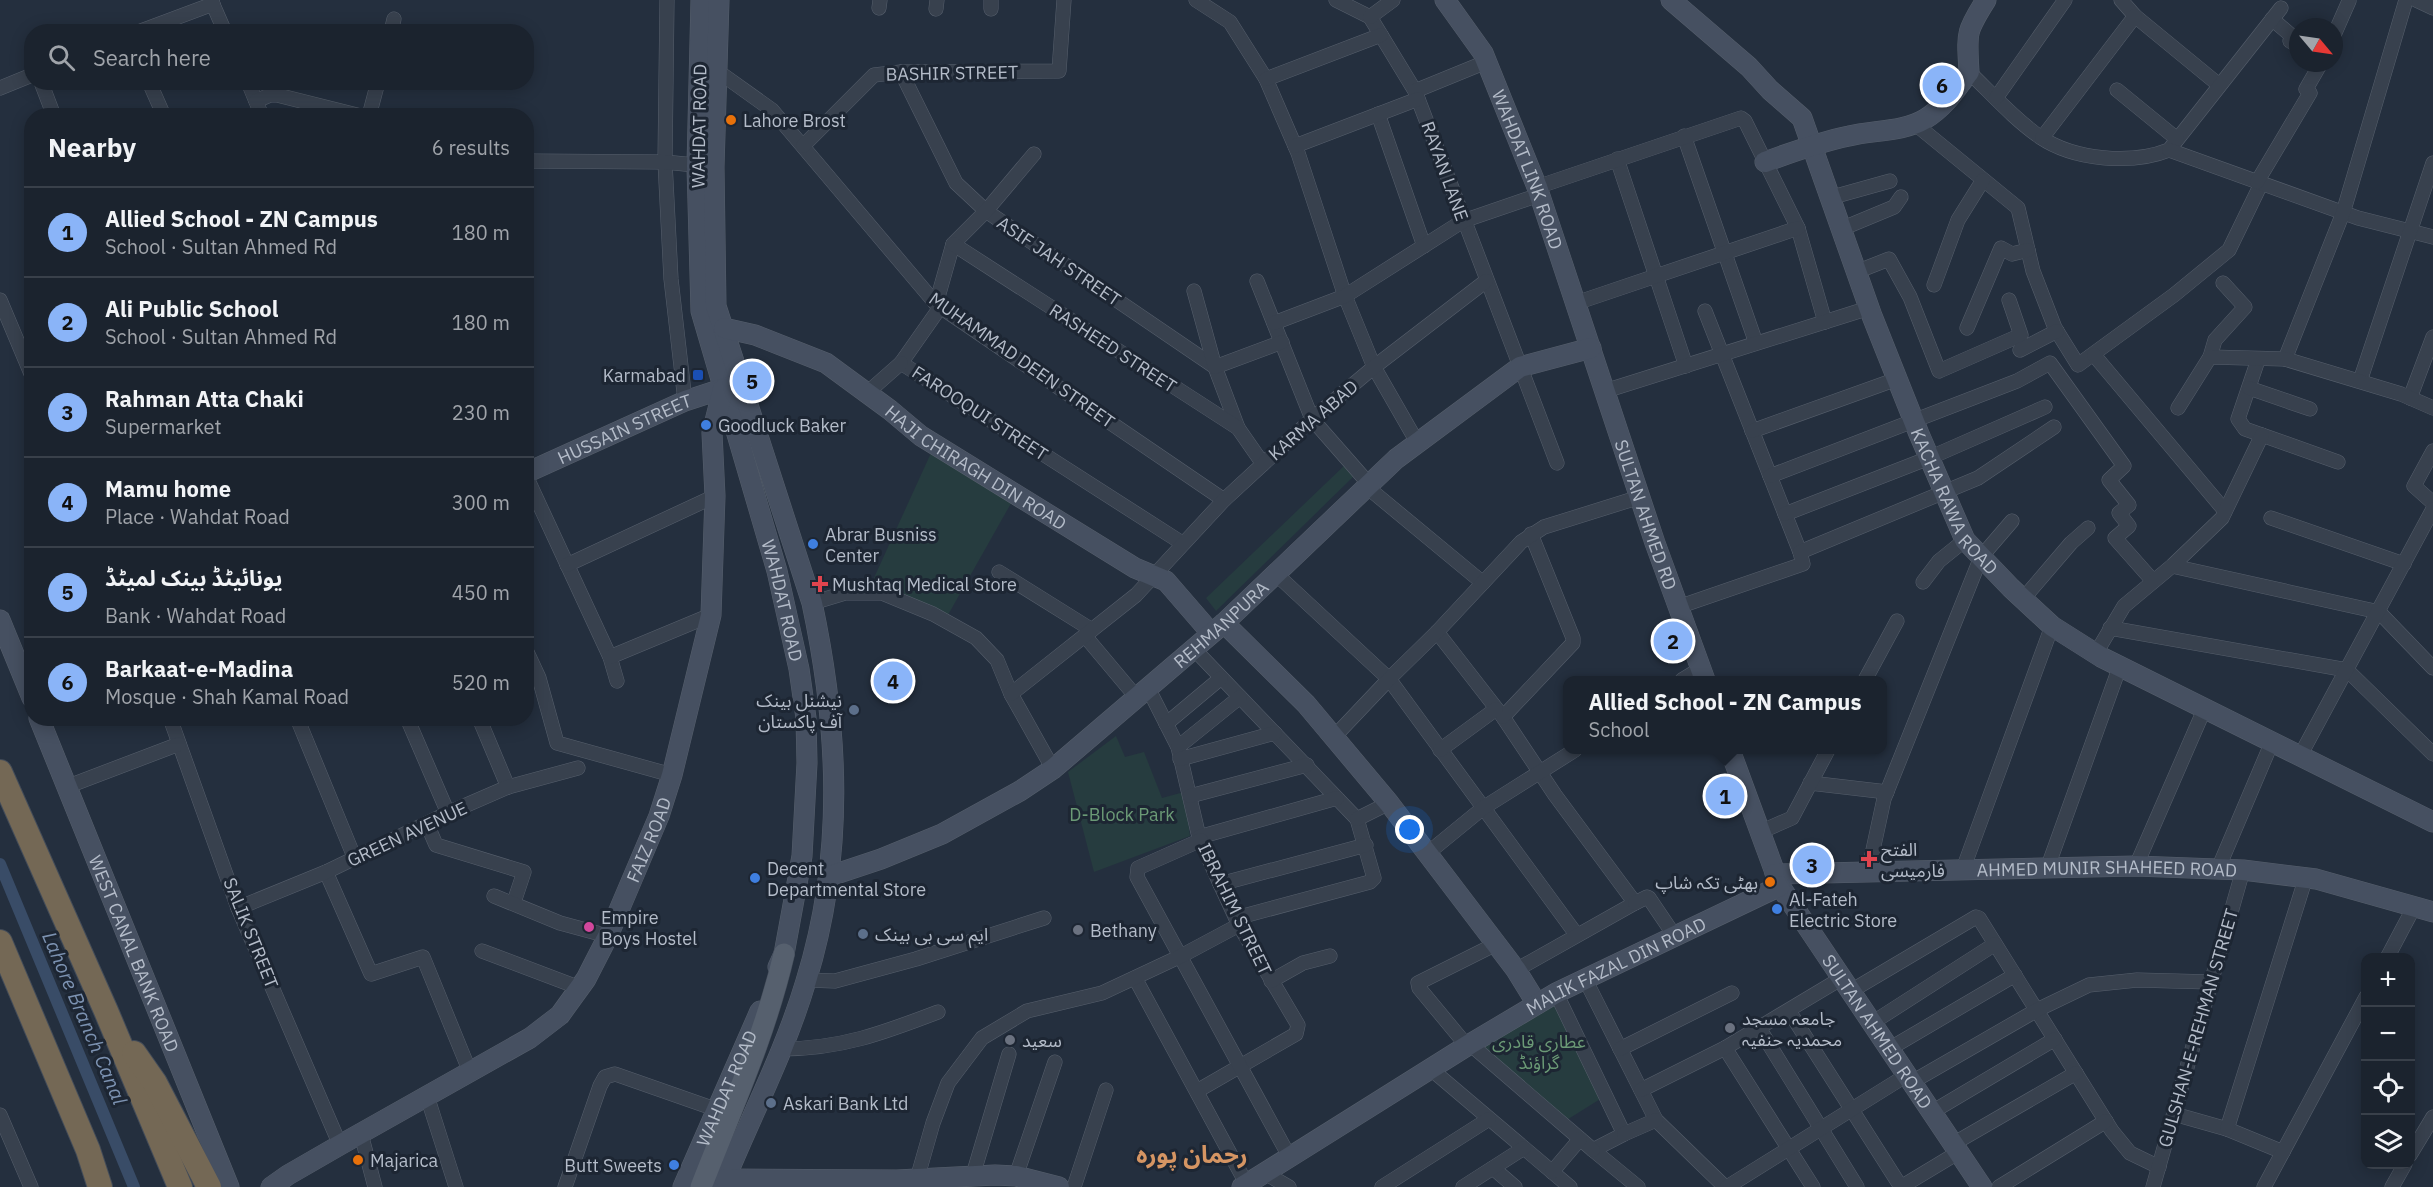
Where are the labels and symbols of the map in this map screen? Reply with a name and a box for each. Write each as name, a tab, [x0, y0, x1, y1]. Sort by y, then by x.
north arrow	[2289, 18, 2343, 72]
street label: BASHIR STREET	[886, 60, 1018, 86]
pin: 6	[1922, 62, 1962, 107]
street label: WAHDAT ROAD	[686, 64, 712, 188]
street label: WAHDAT LINK ROAD	[1487, 86, 1568, 252]
place label: Lahore Brost	[743, 109, 846, 132]
marker: Lahore Brost	[724, 113, 738, 127]
street label: RAYAN LANE	[1416, 118, 1474, 224]
street label: ASIF JAH STREET	[993, 211, 1125, 311]
street label: MUHAMMAD DEEN STREET	[925, 287, 1119, 433]
street label: RASHEED STREET	[1045, 298, 1181, 398]
pin: 5	[732, 358, 771, 404]
street label: FAROOQUI STREET	[908, 361, 1052, 465]
place label: Karmabad	[603, 364, 686, 387]
marker: Karmabad	[691, 368, 705, 382]
street label: KARMA ABAD	[1263, 375, 1363, 465]
street label: HUSSAIN STREET	[554, 388, 694, 469]
street label: HAJI CHIRAGH DIN ROAD	[881, 400, 1071, 535]
place label: Goodluck Baker	[718, 414, 846, 437]
marker: Goodluck Baker	[699, 418, 713, 432]
street label: KACHA RAWA ROAD	[1906, 424, 2003, 579]
street label: SULTAN AHMED RD	[1610, 436, 1683, 593]
place label: Abrar Busniss Center	[825, 523, 937, 567]
street label: WAHDAT ROAD	[757, 537, 808, 664]
marker: Abrar Busniss Center	[806, 537, 820, 551]
place label: Mushtaq Medical Store	[832, 573, 1017, 596]
street label: REHMANPURA	[1168, 575, 1273, 673]
marker: Mushtaq Medical Store	[813, 577, 827, 591]
pin: 2	[1654, 618, 1692, 664]
pin: 4	[874, 658, 912, 704]
place label: نیشنل بینک آف پاکستان	[756, 689, 843, 733]
marker: نیشنل بینک آف پاکستان	[847, 703, 861, 717]
pin: 1	[1706, 774, 1744, 818]
street label: FAIZ ROAD	[621, 794, 676, 886]
street label: GREEN AVENUE	[343, 796, 471, 872]
park label: D-Block Park	[1069, 803, 1175, 826]
your location	[1395, 815, 1424, 844]
place label: الفتح فارمیسی	[1881, 838, 1945, 882]
street label: IBRAHIM STREET	[1193, 839, 1277, 979]
pin: 3	[1792, 842, 1832, 888]
street label: WEST CANAL BANK ROAD	[84, 851, 185, 1055]
marker: الفتح فارمیسی	[1862, 852, 1876, 866]
street label: AHMED MUNIR SHAHEED ROAD	[1976, 854, 2238, 881]
place label: Decent Departmental Store	[767, 857, 926, 901]
marker: Decent Departmental Store	[748, 871, 762, 885]
place label: بھٹی تکہ شاپ	[1655, 871, 1758, 894]
street label: SALIK STREET	[218, 874, 284, 992]
marker: بھٹی تکہ شاپ	[1763, 875, 1777, 889]
place label: Al-Fateh Electric Store	[1789, 888, 1897, 932]
marker: Al-Fateh Electric Store	[1770, 902, 1784, 916]
place label: Empire Boys Hostel	[601, 906, 697, 950]
street label: GULSHAN-E-REHMAN STREET	[2153, 906, 2243, 1150]
street label: MALIK FAZAL DIN ROAD	[1522, 912, 1710, 1020]
place label: Bethany	[1090, 919, 1157, 942]
marker: Empire Boys Hostel	[582, 920, 596, 934]
place label: ایم سی بی بینک	[875, 923, 988, 948]
marker: Bethany	[1071, 923, 1085, 937]
water label: Lahore Branch Canal	[36, 927, 134, 1109]
marker: ایم سی بی بینک	[856, 927, 870, 941]
street label: SULTAN AHMED ROAD	[1818, 950, 1938, 1113]
place label: جامعہ مسجد محمدیہ حنفیہ	[1742, 1007, 1842, 1051]
marker: جامعہ مسجد محمدیہ حنفیہ	[1723, 1021, 1737, 1035]
street label: WAHDAT ROAD	[691, 1026, 762, 1150]
place label: سعید	[1022, 1029, 1062, 1052]
park label: عطاری قادری گراؤنڈ	[1492, 1030, 1586, 1074]
marker: سعید	[1003, 1033, 1017, 1047]
place label: Askari Bank Ltd	[783, 1092, 909, 1115]
marker: Askari Bank Ltd	[764, 1096, 778, 1110]
district label: رحمان پورہ	[1136, 1138, 1248, 1171]
place label: Majarica	[370, 1149, 438, 1172]
marker: Majarica	[351, 1153, 365, 1167]
place label: Butt Sweets	[564, 1154, 662, 1177]
marker: Butt Sweets	[667, 1158, 681, 1172]

